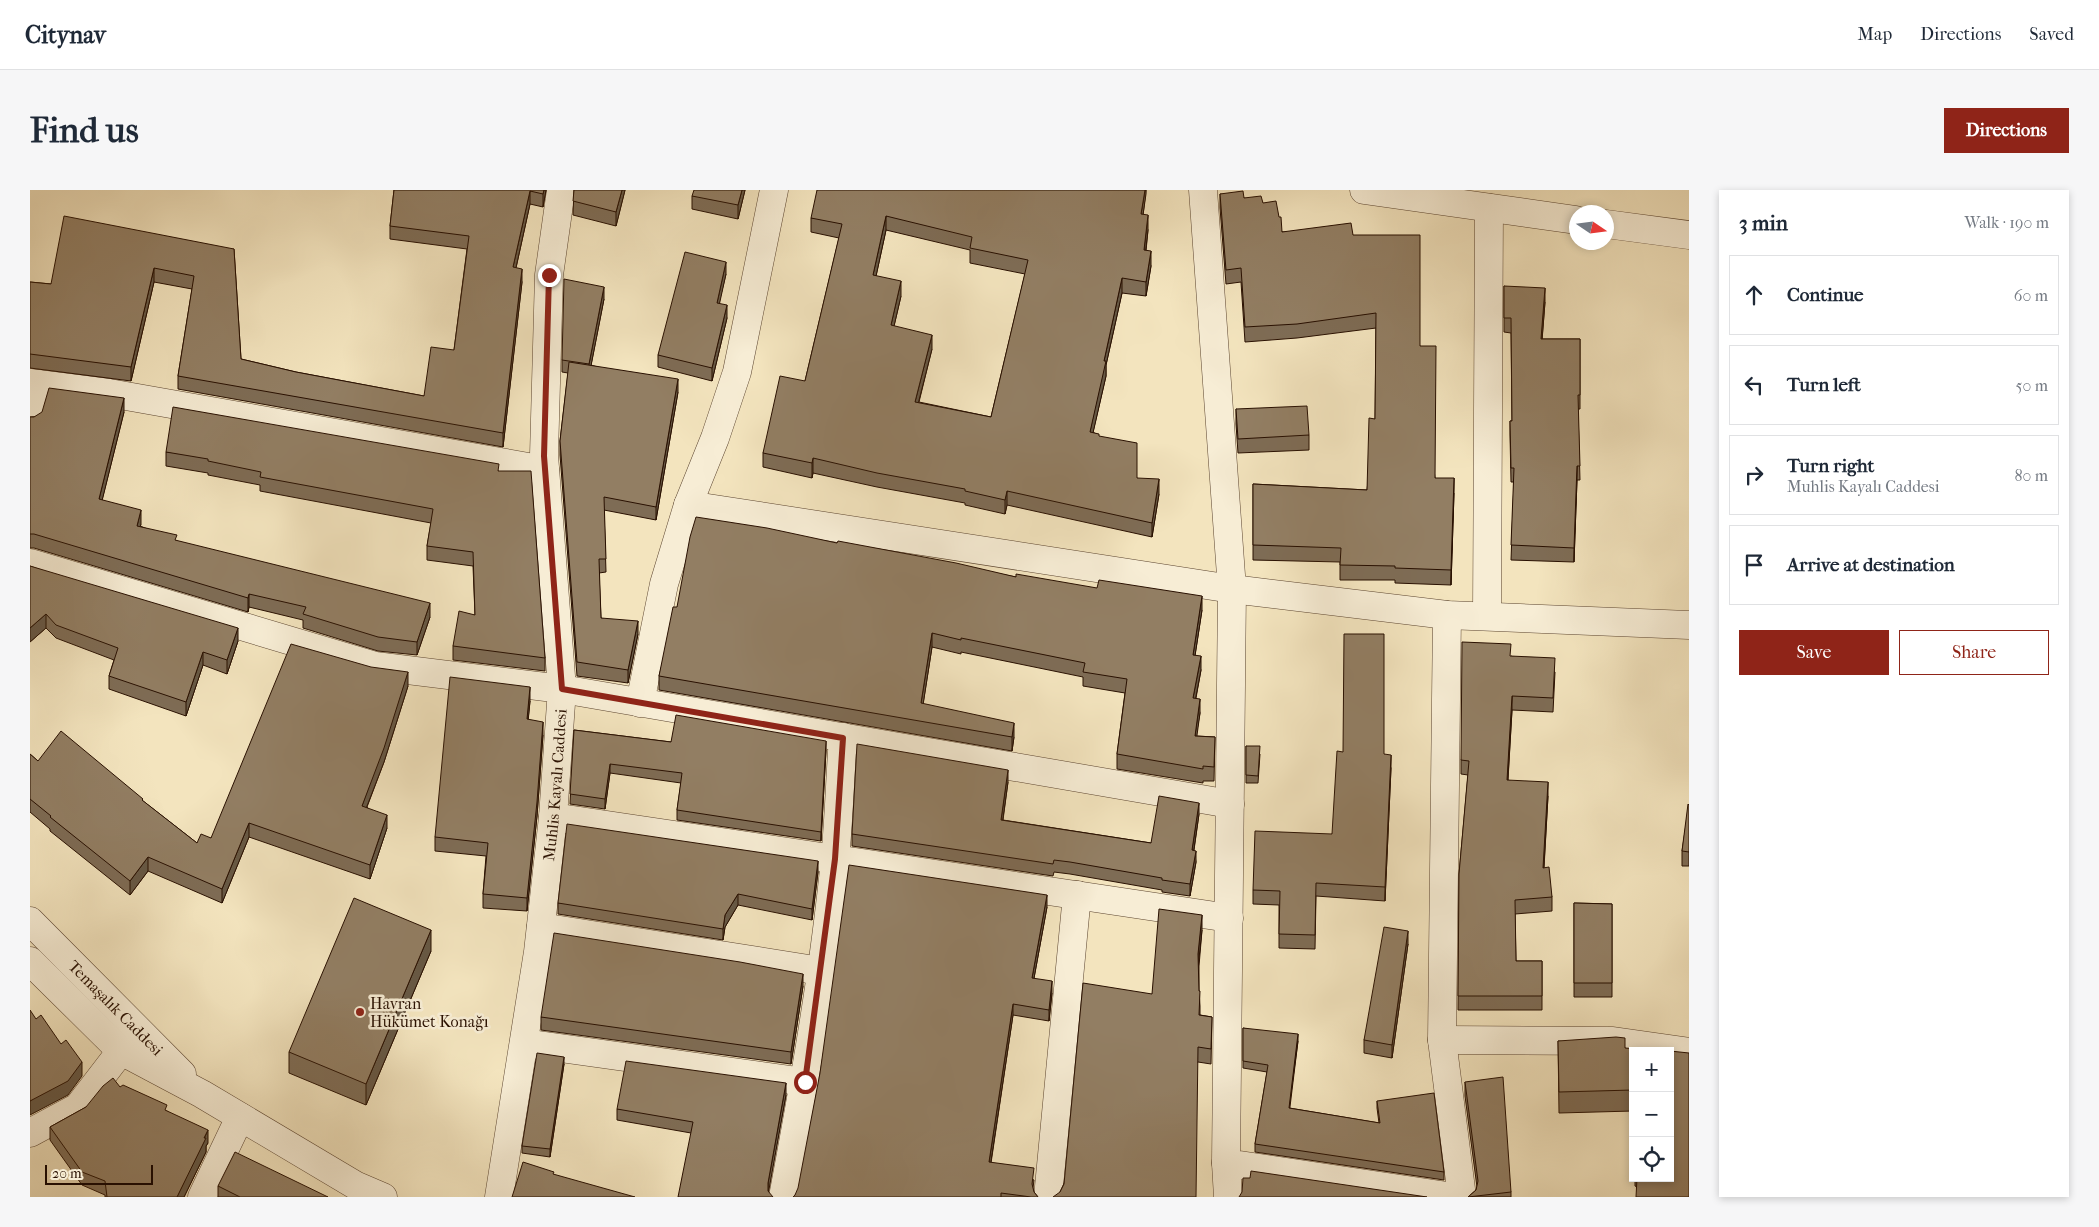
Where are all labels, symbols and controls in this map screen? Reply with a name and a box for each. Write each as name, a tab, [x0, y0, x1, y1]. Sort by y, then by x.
text: Citynav	[25, 21, 106, 49]
text: Map	[1858, 24, 1892, 45]
text: Directions	[1920, 24, 2001, 45]
text: Saved	[2029, 24, 2074, 45]
button: Directions	[1944, 108, 2069, 153]
text: Find us	[30, 110, 139, 151]
north arrow	[1569, 205, 1614, 250]
text: 3 min	[1739, 211, 1788, 235]
text: Walk · 190 m	[1965, 213, 2049, 232]
route end	[538, 264, 561, 287]
icon: ahead	[1740, 281, 1768, 309]
text: Continue	[1787, 284, 1863, 306]
text: 60 m	[2014, 286, 2048, 305]
icon: left	[1740, 371, 1768, 399]
text: Turn left	[1787, 374, 1861, 396]
text: 50 m	[2016, 376, 2048, 395]
text: Turn right	[1787, 455, 1874, 477]
icon: right	[1740, 461, 1768, 489]
text: 80 m	[2014, 466, 2048, 485]
text: Muhlis Kayalı Caddesi	[1787, 477, 1939, 496]
icon: arrive	[1740, 551, 1768, 579]
text: Arrive at destination	[1787, 554, 1955, 576]
button: Save	[1739, 630, 1889, 675]
button: Share	[1899, 630, 2049, 675]
street label: Muhlis Kayalı Caddesi	[539, 708, 570, 862]
street label: Temaşalık Caddesi	[65, 956, 167, 1059]
place label: Havran Hükümet Konağı	[370, 994, 489, 1031]
marker: Havran Hükümet Konağı	[354, 1006, 366, 1018]
map controls	[1629, 1047, 1674, 1182]
button: +	[1629, 1047, 1674, 1092]
route start	[794, 1071, 817, 1094]
button: −	[1629, 1092, 1674, 1137]
button: locate	[1629, 1137, 1674, 1182]
scale bar	[45, 1162, 152, 1185]
text: 20 m	[52, 1165, 82, 1182]

